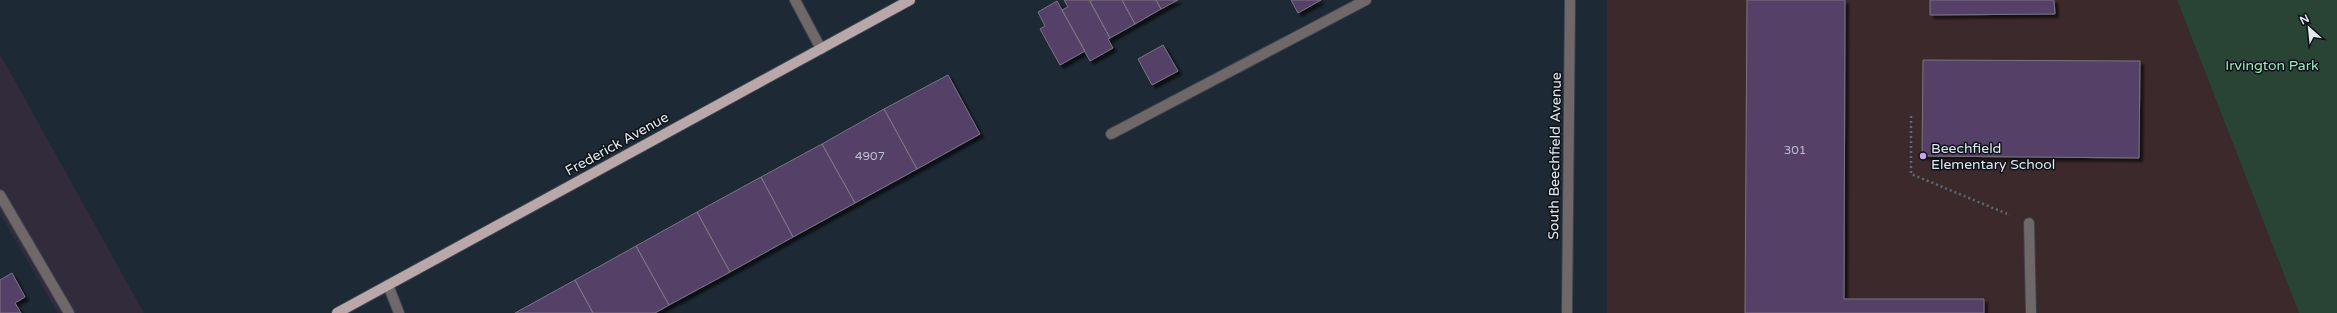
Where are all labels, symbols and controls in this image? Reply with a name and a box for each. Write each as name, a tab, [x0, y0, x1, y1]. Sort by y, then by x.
north arrow	[2289, 8, 2329, 48]
text: N	[2298, 12, 2312, 27]
park label: Irvington Park	[2225, 57, 2319, 74]
street label: South Beechfield Avenue	[1545, 72, 1565, 240]
street label: Frederick Avenue	[562, 108, 672, 179]
place label: Beechfield Elementary School	[1931, 140, 2055, 173]
house number: 301	[1784, 143, 1806, 157]
house number: 4907	[855, 149, 885, 163]
marker: Beechfield Elementary School	[1918, 151, 1928, 161]

